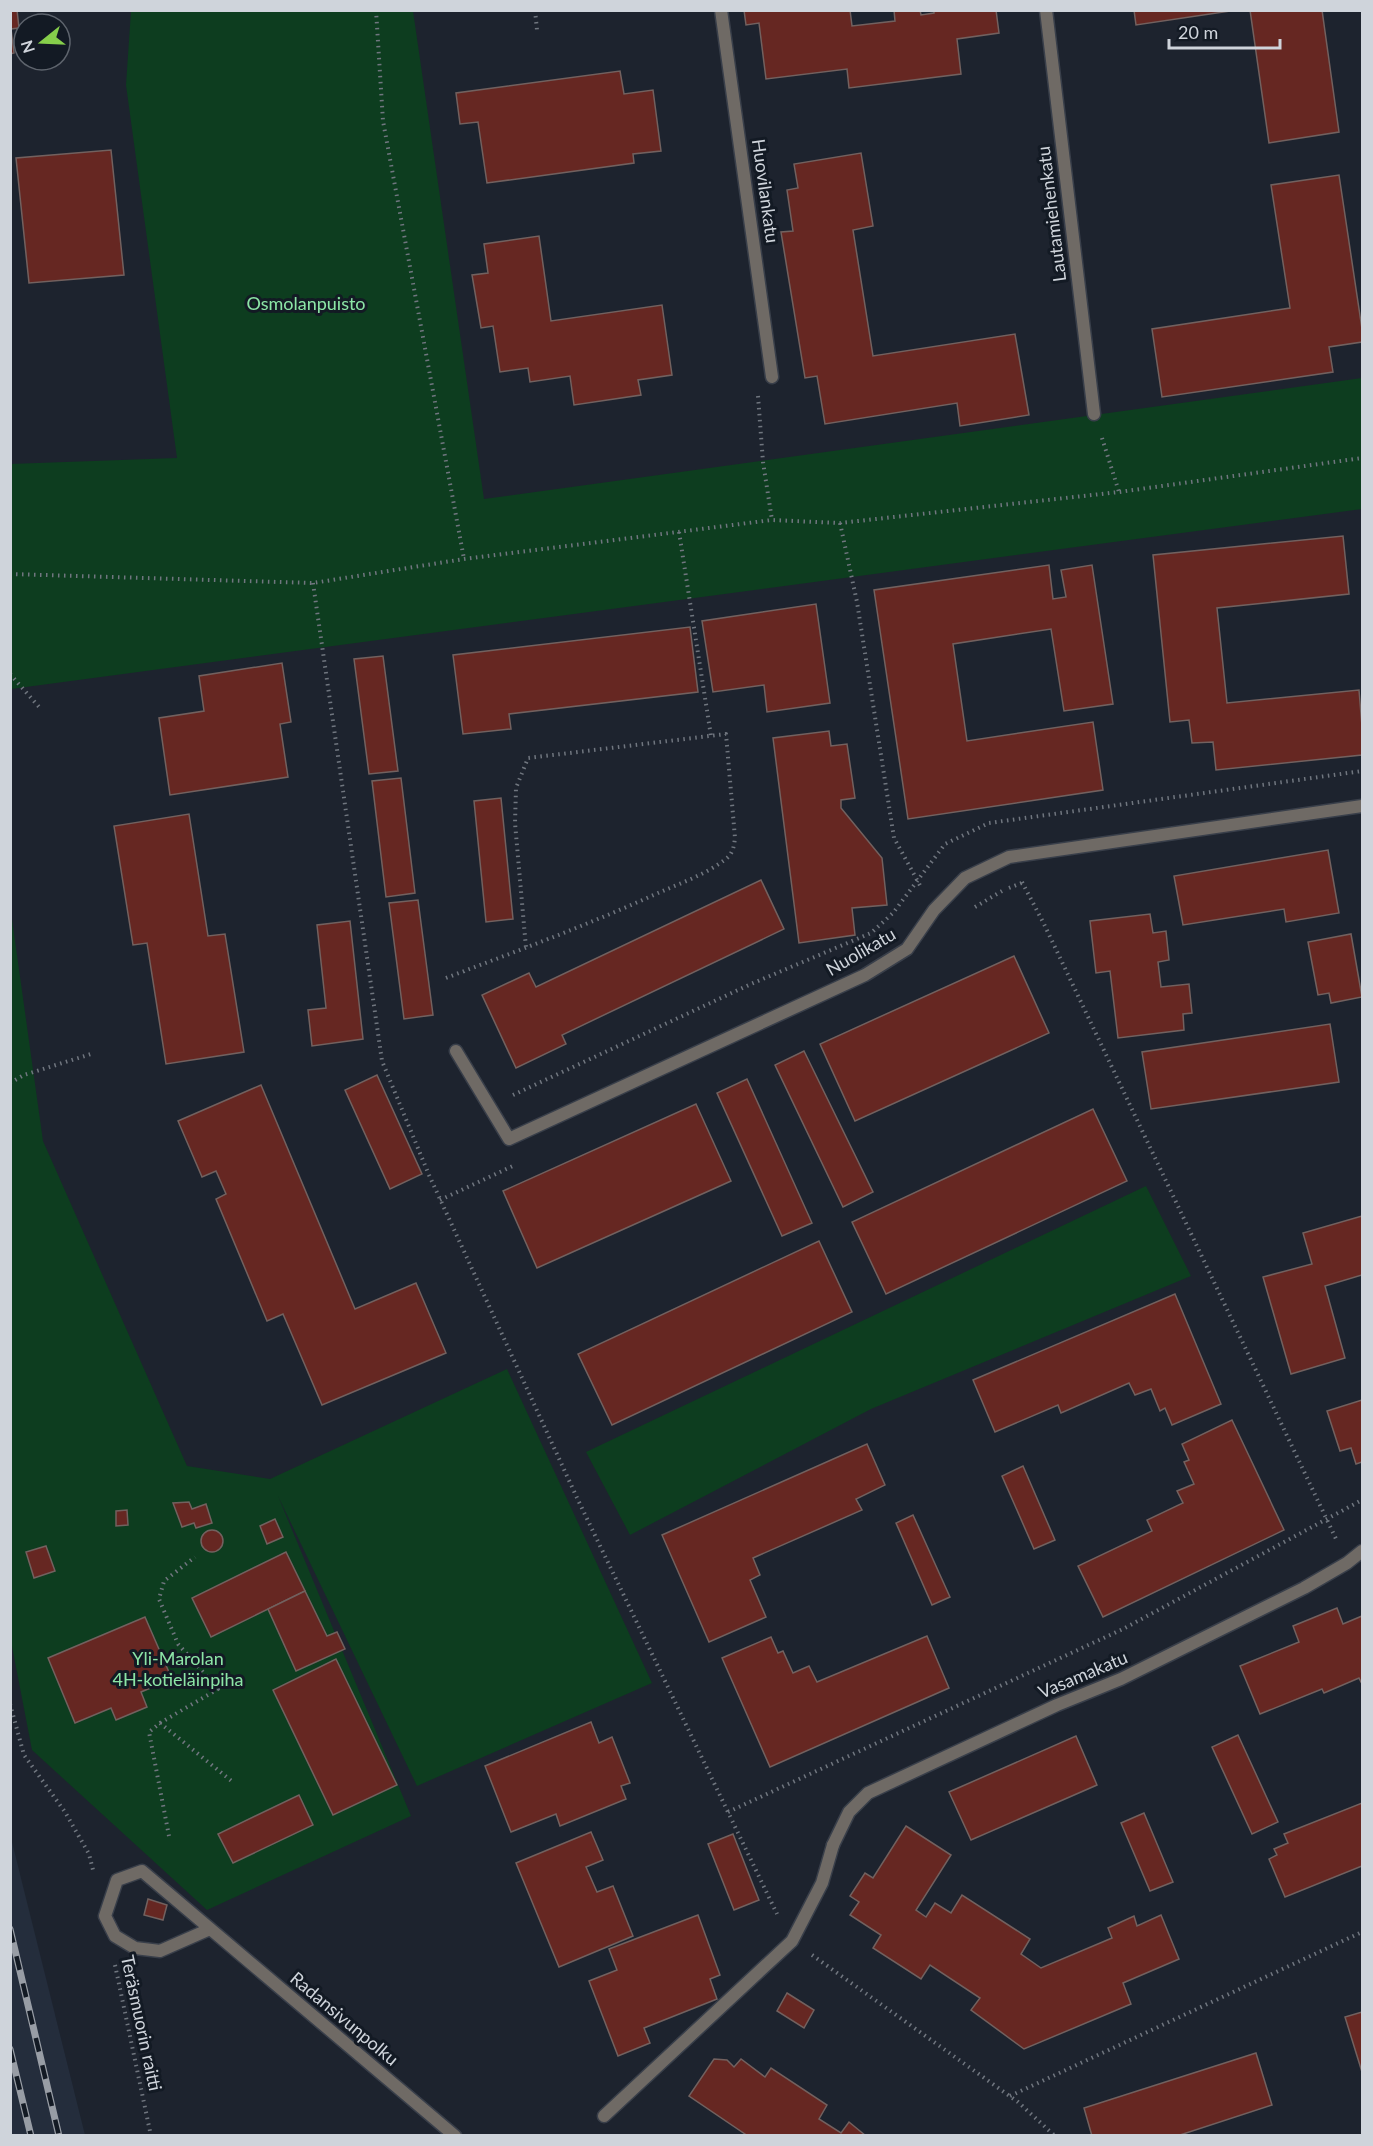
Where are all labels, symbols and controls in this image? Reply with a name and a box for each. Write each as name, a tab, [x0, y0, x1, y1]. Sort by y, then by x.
north arrow	[12, 12, 72, 72]
scale bar	[1169, 12, 1280, 50]
text: 20 m	[1178, 21, 1218, 43]
text: N	[16, 38, 38, 56]
street label: Huovilankatu	[748, 137, 784, 244]
street label: Lautamiehenkatu	[1032, 145, 1070, 283]
park label: Osmolanpuisto	[246, 292, 366, 314]
street label: Nuolikatu	[822, 922, 899, 980]
street label: Vasamakatu	[1035, 1645, 1131, 1703]
park label: Yli-Marolan 4H-kotieläinpiha	[112, 1647, 244, 1690]
street label: Teräsmuorin raitti	[117, 1953, 167, 2093]
street label: Radansivunpolku	[286, 1967, 403, 2070]

